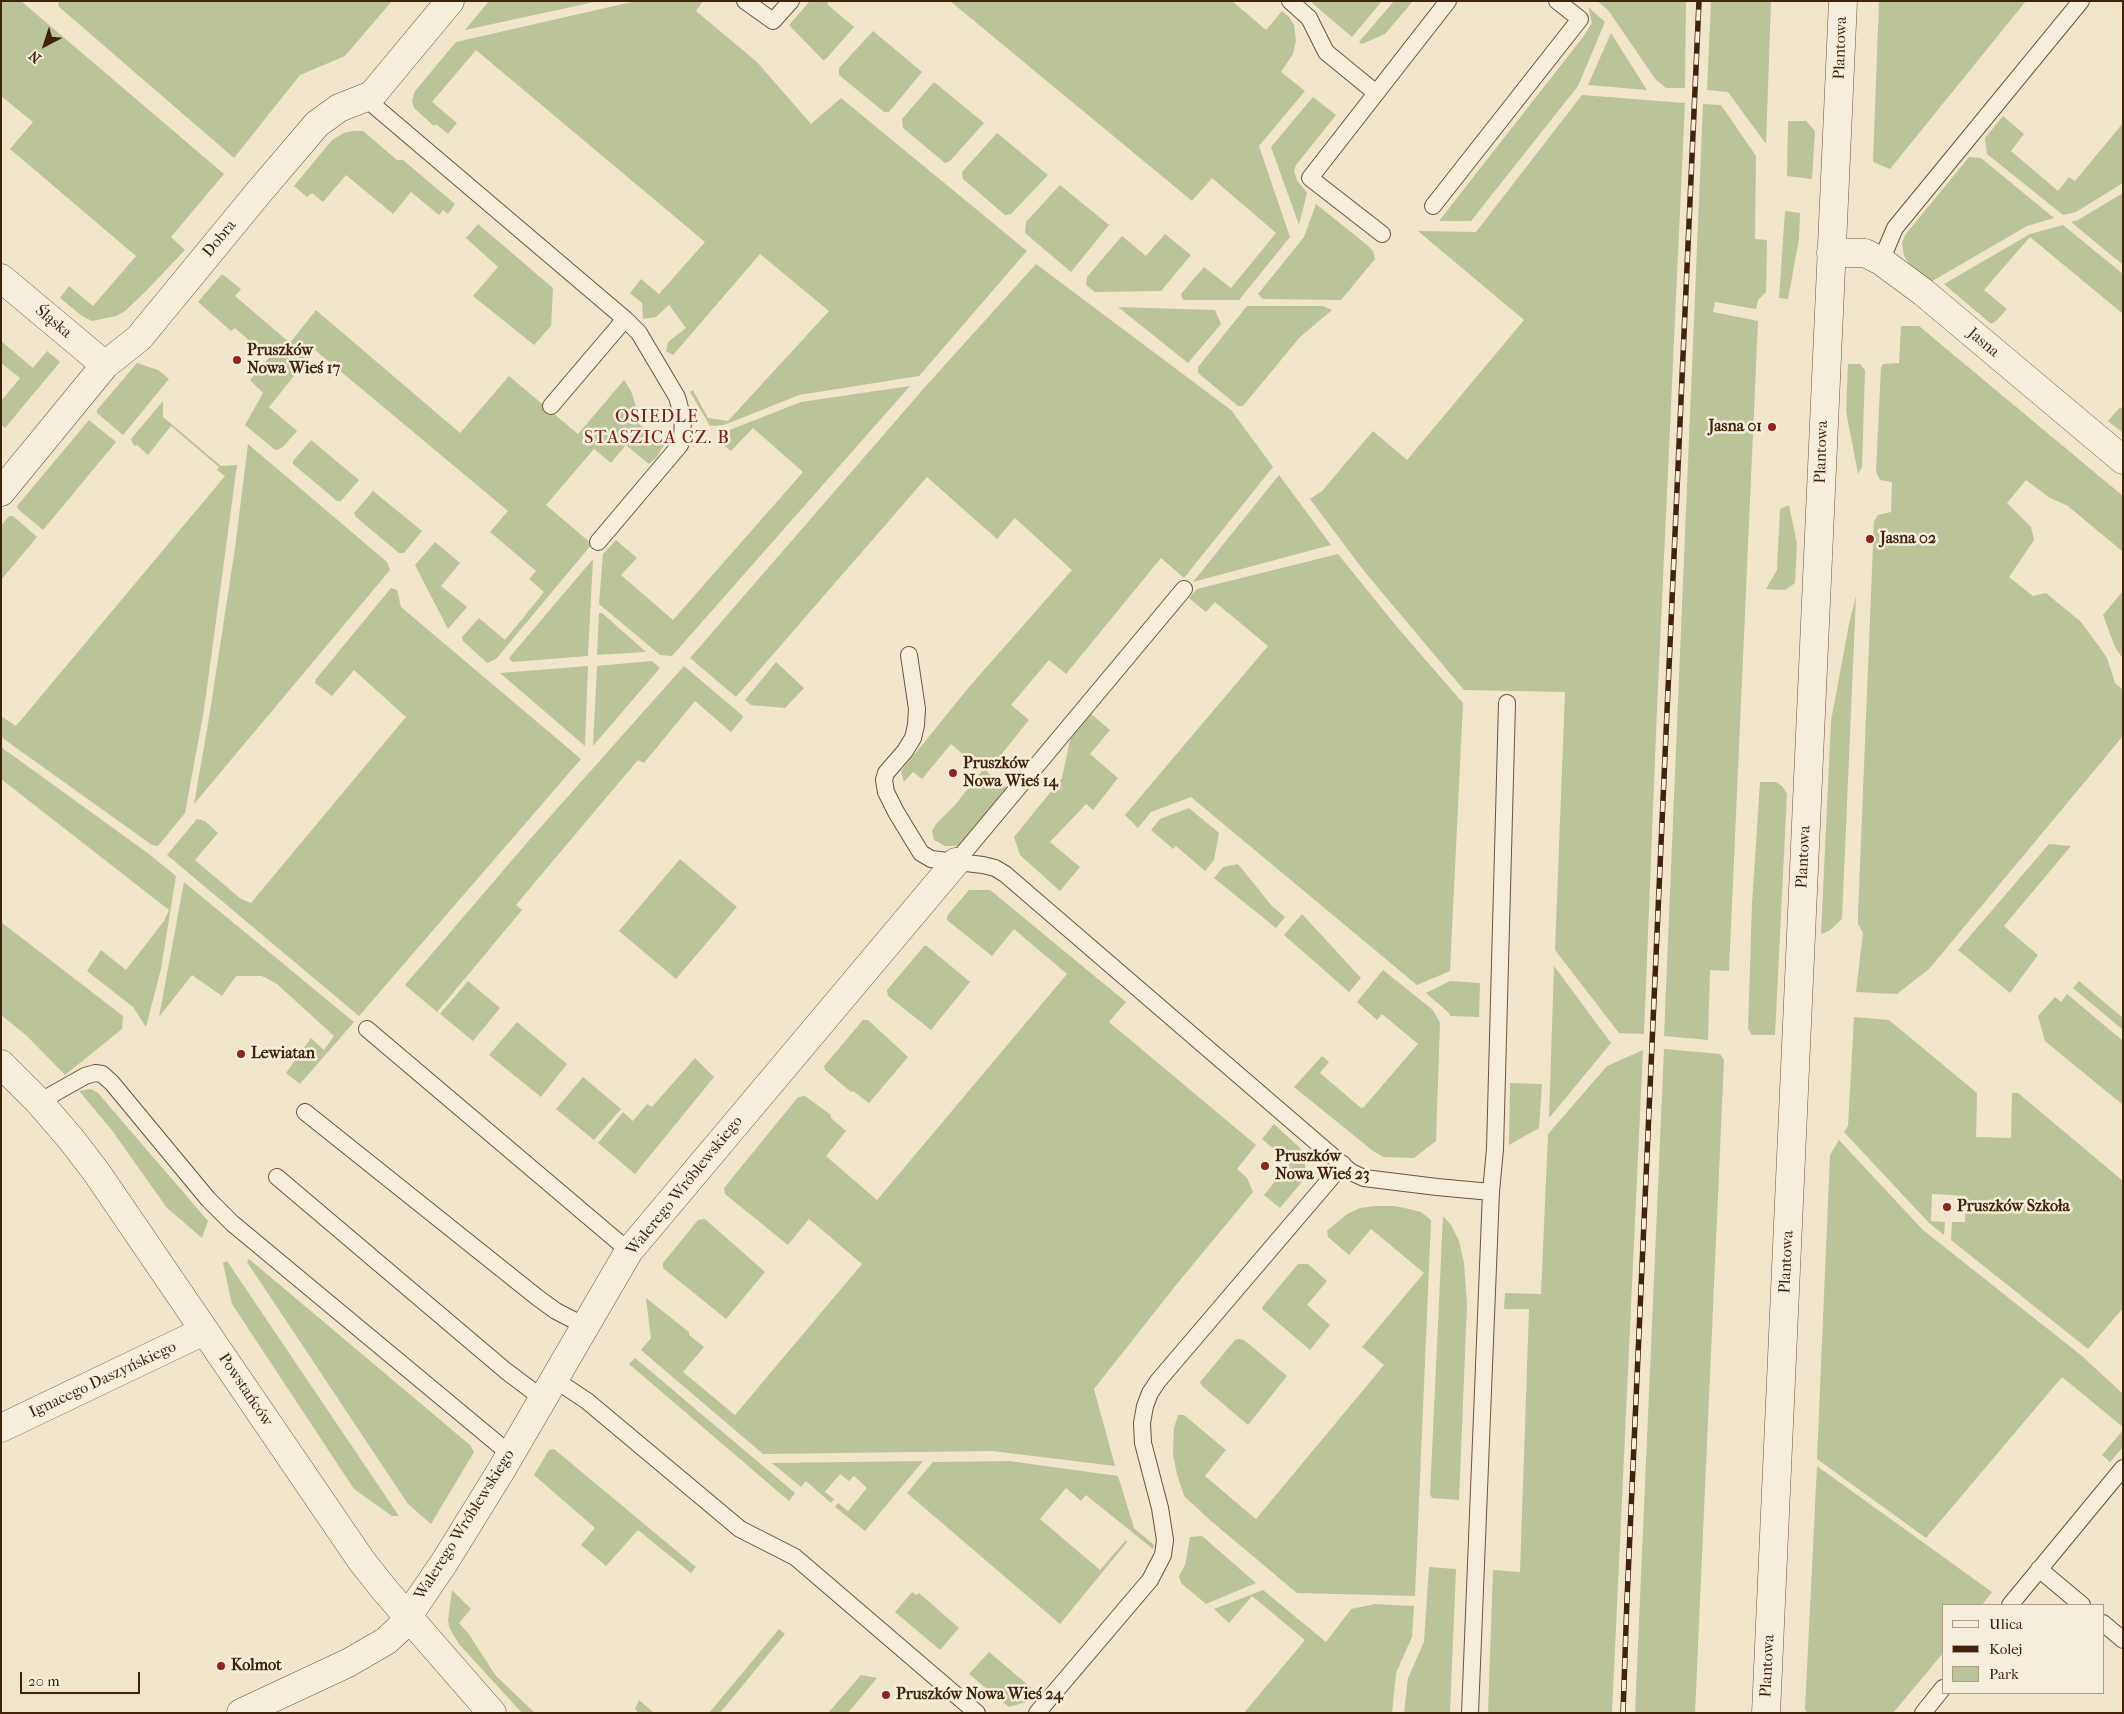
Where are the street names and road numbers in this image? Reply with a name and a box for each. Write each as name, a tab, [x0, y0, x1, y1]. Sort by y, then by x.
street label: Plantowa	[1830, 16, 1852, 80]
street label: Dobra	[199, 216, 241, 262]
street label: Śląska	[31, 301, 75, 343]
street label: Jasna	[1963, 324, 2003, 362]
street label: Plantowa	[1811, 420, 1833, 484]
street label: Plantowa	[1793, 825, 1815, 889]
street label: Walerego Wróblewskiego	[623, 1112, 747, 1260]
street label: Plantowa	[1776, 1230, 1798, 1294]
street label: Ignacego Daszyńskiego	[26, 1337, 180, 1423]
street label: Powstańców	[214, 1350, 276, 1430]
street label: Walerego Wróblewskiego	[411, 1446, 519, 1604]
street label: Plantowa	[1757, 1634, 1779, 1698]

